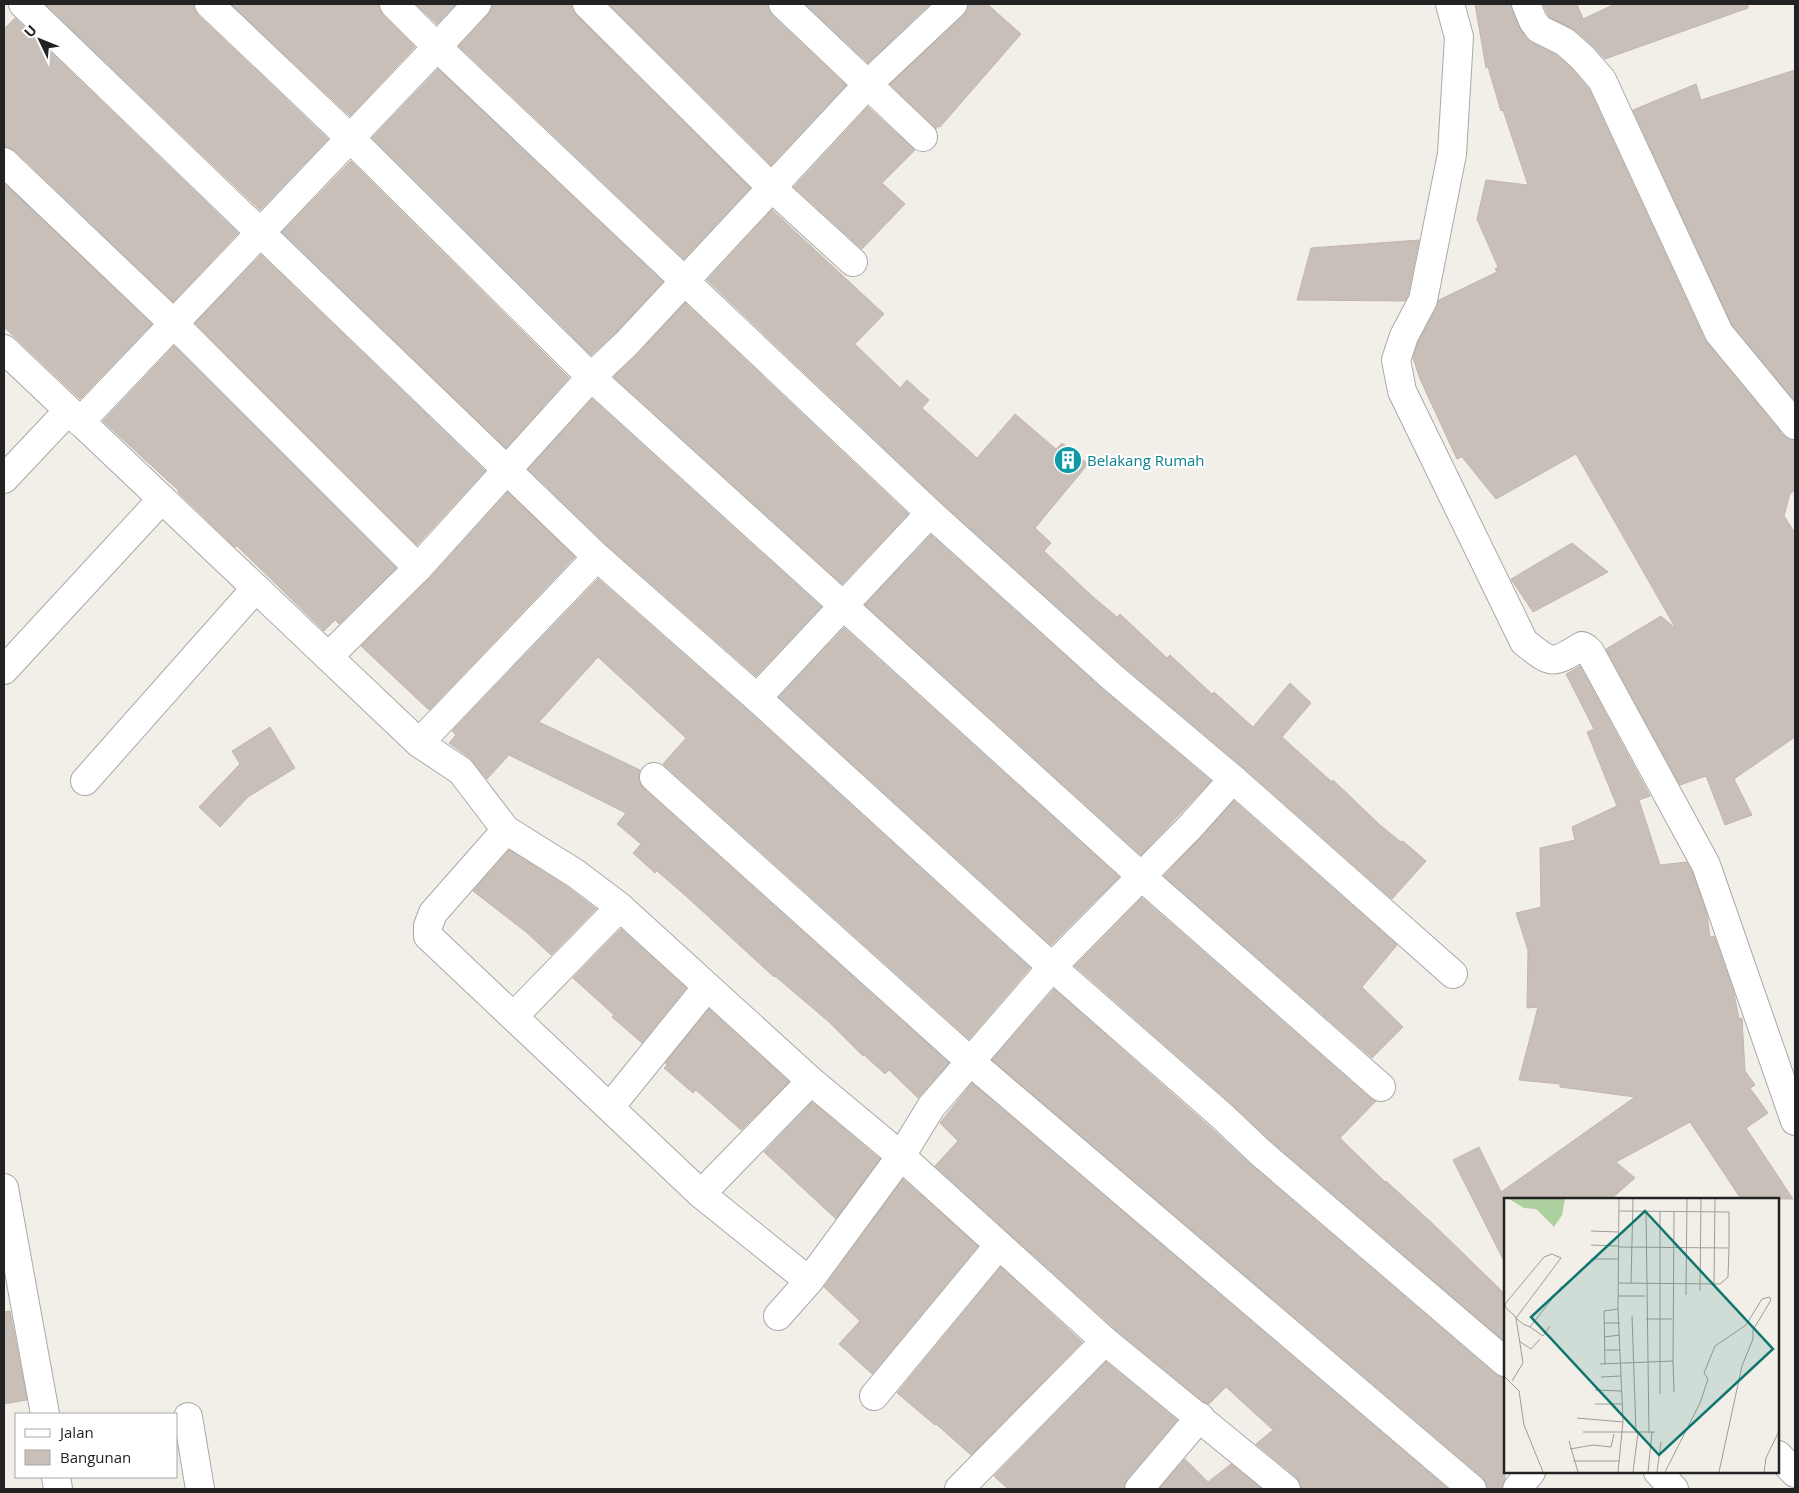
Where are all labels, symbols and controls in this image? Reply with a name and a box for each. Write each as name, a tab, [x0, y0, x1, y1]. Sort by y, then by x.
north arrow	[15, 15, 65, 65]
text: U	[20, 20, 41, 41]
building icon: Belakang Rumah	[1053, 445, 1083, 475]
place label: Belakang Rumah	[1087, 450, 1205, 470]
inset map	[1504, 1198, 1779, 1473]
legend	[15, 1413, 178, 1478]
text: Jalan	[58, 1422, 94, 1442]
text: Bangunan	[60, 1447, 131, 1467]

